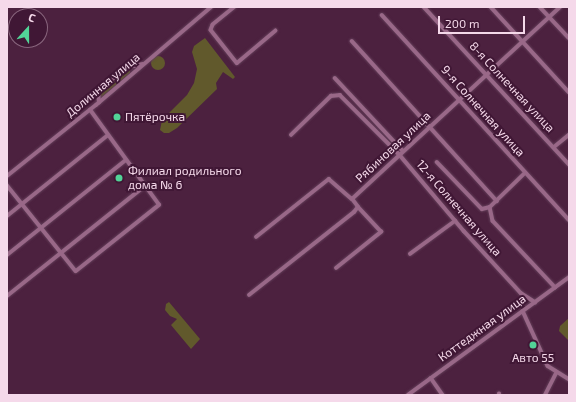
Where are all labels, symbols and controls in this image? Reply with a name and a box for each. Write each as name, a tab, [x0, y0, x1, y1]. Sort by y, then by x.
north arrow	[8, 8, 48, 48]
scale bar	[440, 8, 527, 34]
text: С	[27, 10, 37, 24]
text: 200 m	[445, 16, 479, 30]
street label: 8-я Солнечная улица	[466, 39, 558, 135]
street label: Долинная улица	[63, 50, 143, 120]
street label: 9-я Солнечная улица	[438, 62, 528, 160]
street label: Рябиновая улица	[352, 109, 434, 185]
place label: Пятёрочка	[125, 110, 185, 124]
marker: Пятёрочка	[112, 112, 122, 122]
street label: 12-я Солнечная улица	[413, 157, 505, 259]
place label: Филиал родильного дома № 6	[128, 164, 242, 192]
marker: Филиал родильного дома № 6	[113, 172, 125, 184]
street label: Коттеджная улица	[435, 291, 529, 365]
marker: Авто 55	[528, 340, 538, 350]
place label: Авто 55	[512, 351, 554, 365]

